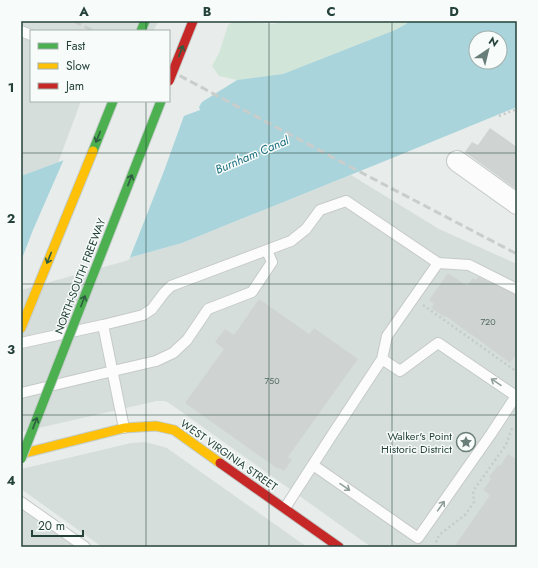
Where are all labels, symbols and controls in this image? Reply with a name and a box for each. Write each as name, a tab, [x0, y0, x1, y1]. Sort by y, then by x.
text: A	[78, 2, 89, 21]
text: B	[203, 2, 212, 21]
text: C	[326, 2, 336, 21]
text: D	[449, 2, 459, 21]
legend	[30, 30, 170, 102]
north arrow	[468, 30, 508, 70]
text: N	[486, 33, 502, 51]
text: Fast	[66, 37, 85, 55]
one-way arrow	[177, 46, 185, 58]
text: Slow	[66, 57, 91, 75]
text: Jam	[64, 77, 84, 95]
text: 1	[8, 78, 14, 97]
one-way arrow	[94, 131, 101, 143]
water label: Burnham Canal	[212, 131, 293, 179]
one-way arrow	[127, 175, 135, 187]
text: 2	[7, 209, 15, 228]
street label: NORTH-SOUTH FREEWAY	[51, 215, 110, 336]
one-way arrow	[45, 251, 53, 263]
one-way arrow	[79, 296, 87, 308]
house number: 720	[480, 315, 496, 328]
text: 3	[7, 340, 15, 359]
house number: 750	[264, 374, 280, 387]
one-way arrow	[491, 378, 502, 386]
street label: WEST VIRGINIA STREET	[177, 415, 281, 495]
one-way arrow	[32, 417, 40, 429]
place label: Walker's Point Historic District	[381, 428, 452, 457]
place icon: Walker's Point Historic District	[455, 431, 477, 453]
text: 4	[6, 471, 16, 490]
one-way arrow	[339, 483, 350, 491]
one-way arrow	[437, 501, 445, 512]
scale bar	[32, 512, 83, 538]
text: 20 m	[38, 517, 65, 535]

